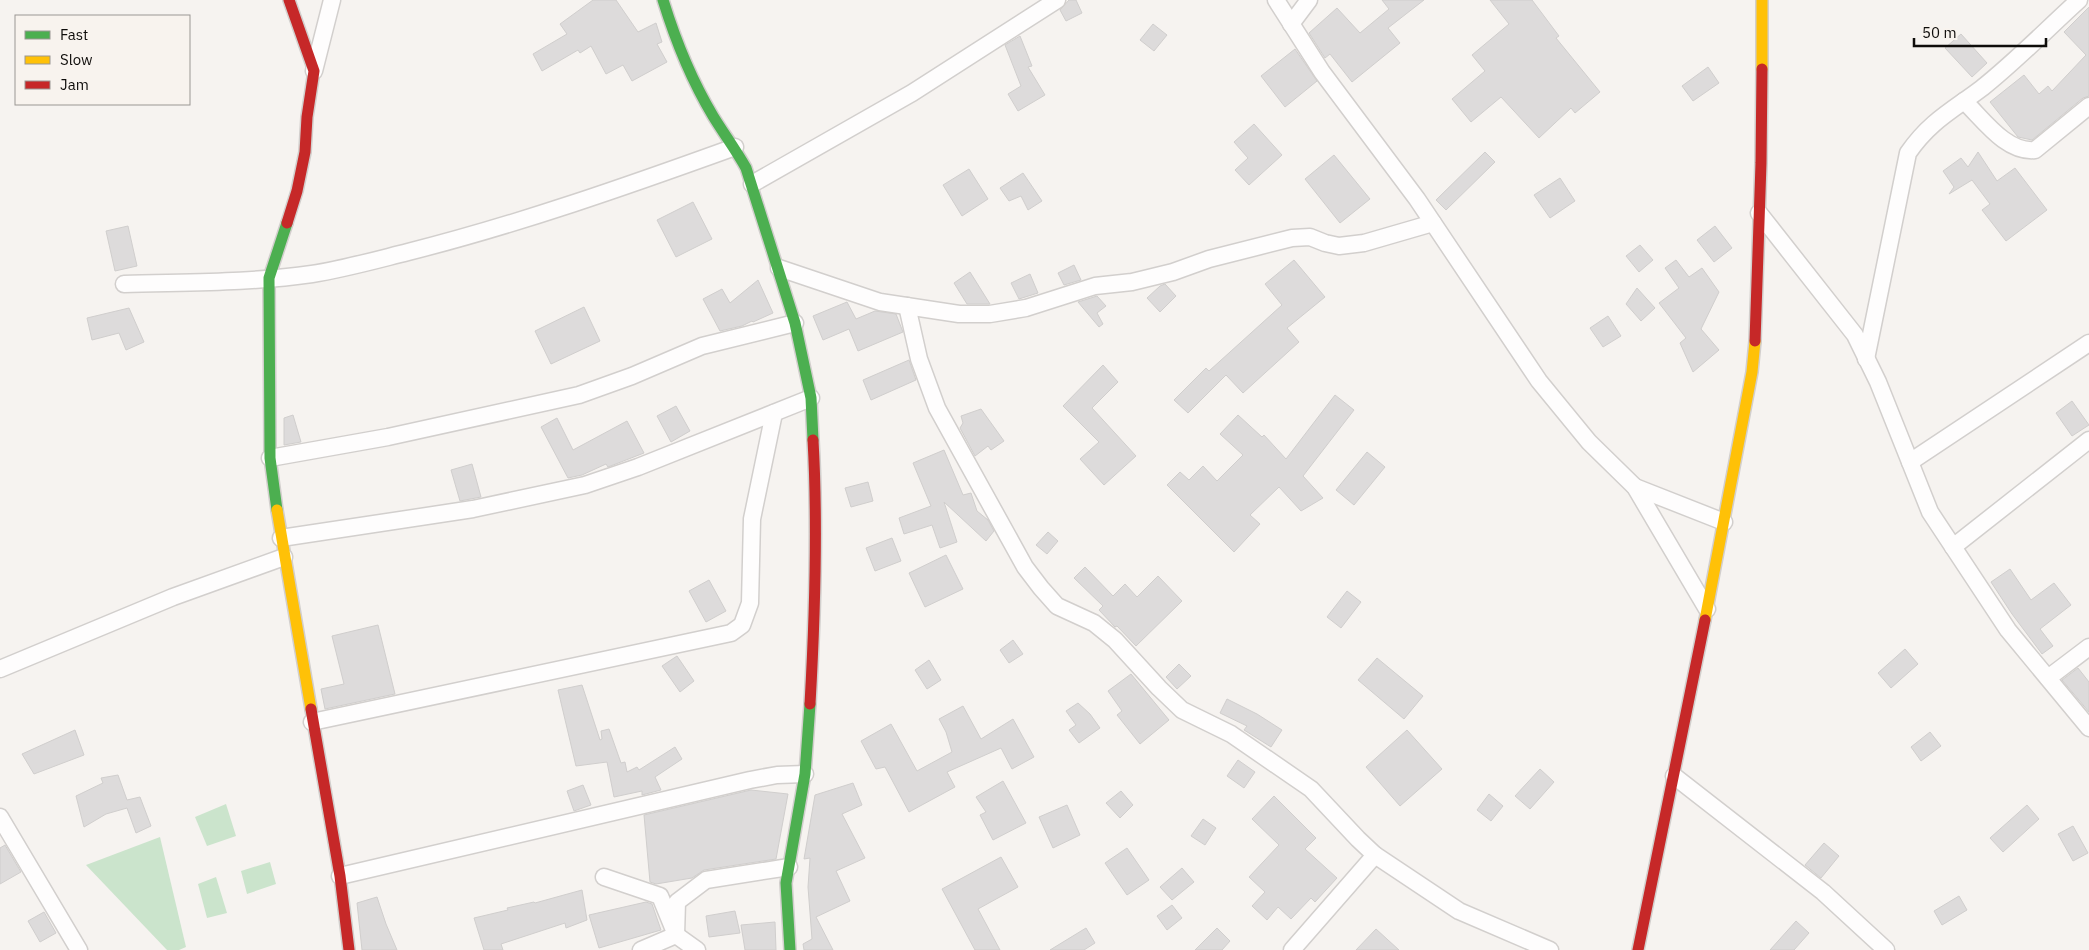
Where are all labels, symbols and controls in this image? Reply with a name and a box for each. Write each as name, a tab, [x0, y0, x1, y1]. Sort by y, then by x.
legend	[15, 15, 190, 105]
scale bar	[1914, 15, 2046, 47]
text: 50 m	[1922, 23, 1957, 42]
text: Fast	[60, 25, 88, 44]
text: Slow	[60, 50, 93, 69]
text: Jam	[60, 75, 89, 94]

